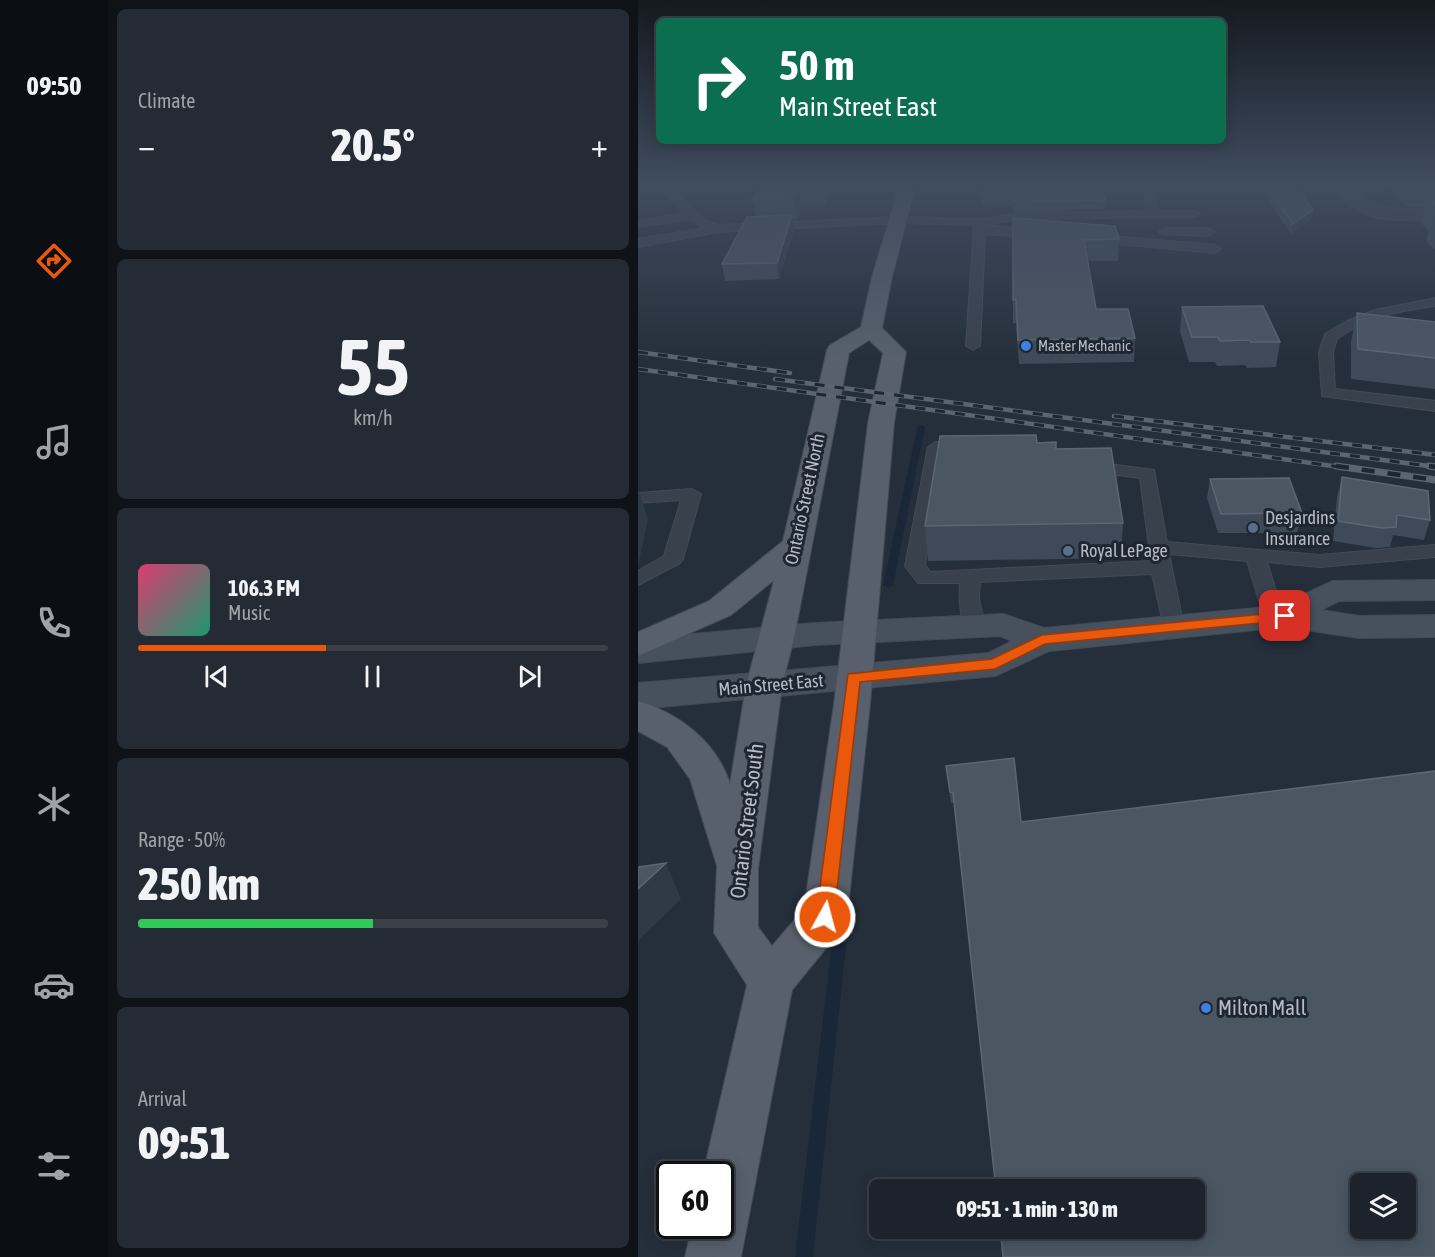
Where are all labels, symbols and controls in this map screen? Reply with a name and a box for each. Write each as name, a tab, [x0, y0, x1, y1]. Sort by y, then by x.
text: 50 m	[779, 41, 854, 89]
icon: right	[680, 42, 758, 120]
text: 09:50	[26, 70, 82, 101]
text: Climate	[138, 89, 195, 112]
text: Main Street East	[779, 91, 937, 122]
text: 20.5°	[331, 119, 415, 171]
text: −	[138, 126, 155, 164]
text: +	[591, 126, 608, 164]
icon: directions	[33, 240, 75, 282]
text: 55	[336, 322, 410, 412]
place label: Master Mechanic	[1038, 337, 1131, 354]
marker: Master Mechanic	[1019, 339, 1033, 353]
text: km/h	[353, 406, 393, 429]
icon: music	[33, 421, 75, 463]
street label: Ontario Street North	[780, 432, 829, 566]
place label: Desjardins Insurance	[1265, 507, 1335, 549]
marker: Desjardins Insurance	[1246, 521, 1260, 535]
place label: Royal LePage	[1080, 540, 1168, 561]
marker: Royal LePage	[1061, 544, 1075, 558]
text: 106.3 FM	[228, 575, 300, 601]
pin	[1259, 590, 1310, 641]
icon: arrive	[1268, 599, 1301, 632]
text: Music	[228, 601, 270, 624]
icon: phone	[33, 602, 75, 644]
icon: previous	[200, 660, 233, 693]
icon: pause	[356, 660, 389, 693]
icon: next	[513, 660, 546, 693]
street label: Main Street East	[718, 669, 824, 700]
street label: Ontario Street South	[725, 742, 767, 900]
icon: climate	[33, 783, 75, 825]
text: Range · 50%	[138, 828, 225, 851]
text: 250 km	[138, 858, 260, 910]
position arrow	[793, 885, 857, 949]
icon: car	[33, 964, 75, 1006]
place label: Milton Mall	[1218, 995, 1307, 1019]
marker: Milton Mall	[1199, 1001, 1213, 1015]
text: Arrival	[138, 1087, 187, 1110]
text: 09:51	[138, 1117, 231, 1169]
icon: filters	[33, 1145, 75, 1187]
speed limit sign: 60	[656, 1161, 734, 1239]
map controls	[1350, 1173, 1416, 1239]
button: layers	[1350, 1173, 1416, 1239]
text: 09:51 · 1 min · 130 m	[956, 1196, 1118, 1222]

